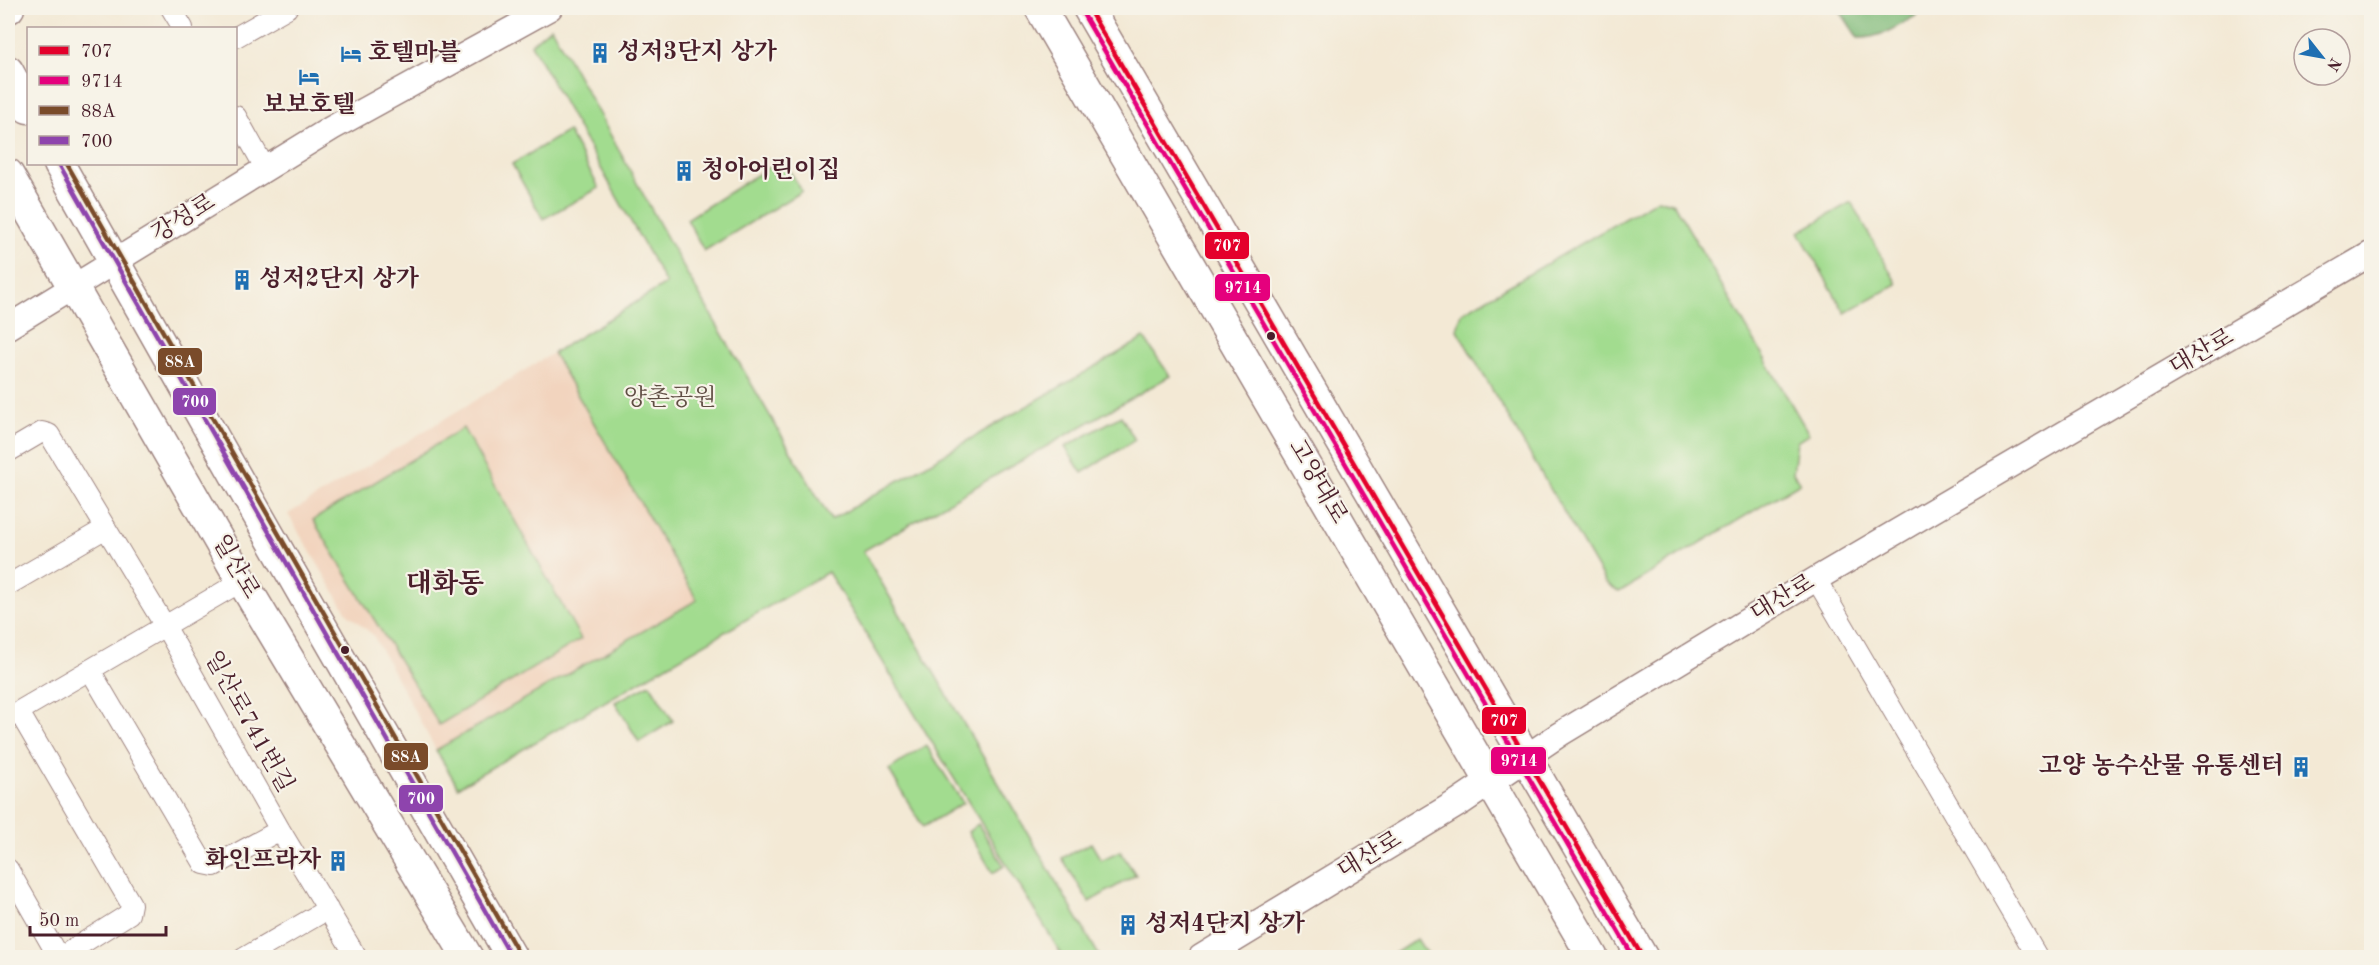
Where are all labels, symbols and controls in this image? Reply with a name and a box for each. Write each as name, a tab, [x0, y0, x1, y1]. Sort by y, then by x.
legend	[27, 27, 237, 165]
north arrow	[2292, 27, 2352, 87]
place label: 성저3단지 상가	[617, 38, 778, 65]
place label: 호텔마블	[368, 39, 461, 66]
building icon: 성저3단지 상가	[588, 41, 612, 65]
hotel icon: 호텔마블	[339, 42, 363, 66]
text: 707	[81, 43, 112, 61]
text: N	[2323, 54, 2343, 74]
hotel icon: 보보호텔	[297, 65, 321, 89]
text: 9714	[81, 73, 123, 91]
place label: 보보호텔	[263, 91, 355, 118]
text: 88A	[81, 103, 116, 121]
text: 700	[81, 133, 112, 151]
place label: 청아어린이집	[701, 156, 840, 183]
building icon: 청아어린이집	[672, 159, 696, 183]
street label: 강성로	[147, 189, 220, 248]
line badge: 707	[1204, 231, 1250, 260]
text: 707	[1213, 239, 1241, 255]
place label: 성저2단지 상가	[259, 265, 420, 292]
building icon: 성저2단지 상가	[230, 268, 254, 292]
line badge: 9714	[1214, 273, 1271, 302]
text: 9714	[1224, 281, 1262, 297]
street label: 대산로	[2165, 323, 2238, 381]
unlabelled marker	[1265, 330, 1277, 342]
line badge: 88A	[157, 347, 203, 376]
text: 88A	[165, 355, 195, 371]
park label: 양촌공원	[624, 384, 716, 411]
line badge: 700	[172, 387, 217, 416]
text: 700	[181, 395, 209, 411]
street label: 고양대로	[1283, 435, 1352, 528]
street label: 일산로	[207, 530, 265, 603]
district label: 대화동	[406, 568, 484, 598]
street label: 대산로	[1746, 569, 1819, 627]
unlabelled marker	[339, 644, 351, 656]
street label: 일산로741번길	[199, 646, 298, 797]
line badge: 707	[1481, 706, 1527, 735]
text: 707	[1490, 714, 1518, 730]
line badge: 88A	[383, 742, 429, 771]
line badge: 9714	[1490, 746, 1547, 775]
text: 88A	[391, 750, 421, 766]
place label: 고양 농수산물 유통센터	[2039, 752, 2284, 779]
text: 9714	[1500, 754, 1538, 770]
building icon: 고양 농수산물 유통센터	[2289, 755, 2313, 779]
line badge: 700	[398, 784, 444, 813]
text: 700	[407, 792, 435, 808]
street label: 대산로	[1333, 826, 1406, 884]
place label: 화인프라자	[205, 846, 322, 873]
building icon: 화인프라자	[326, 849, 350, 873]
scale bar	[30, 899, 166, 937]
place label: 성저4단지 상가	[1145, 910, 1306, 937]
text: 50 m	[39, 912, 79, 930]
building icon: 성저4단지 상가	[1116, 913, 1140, 937]

